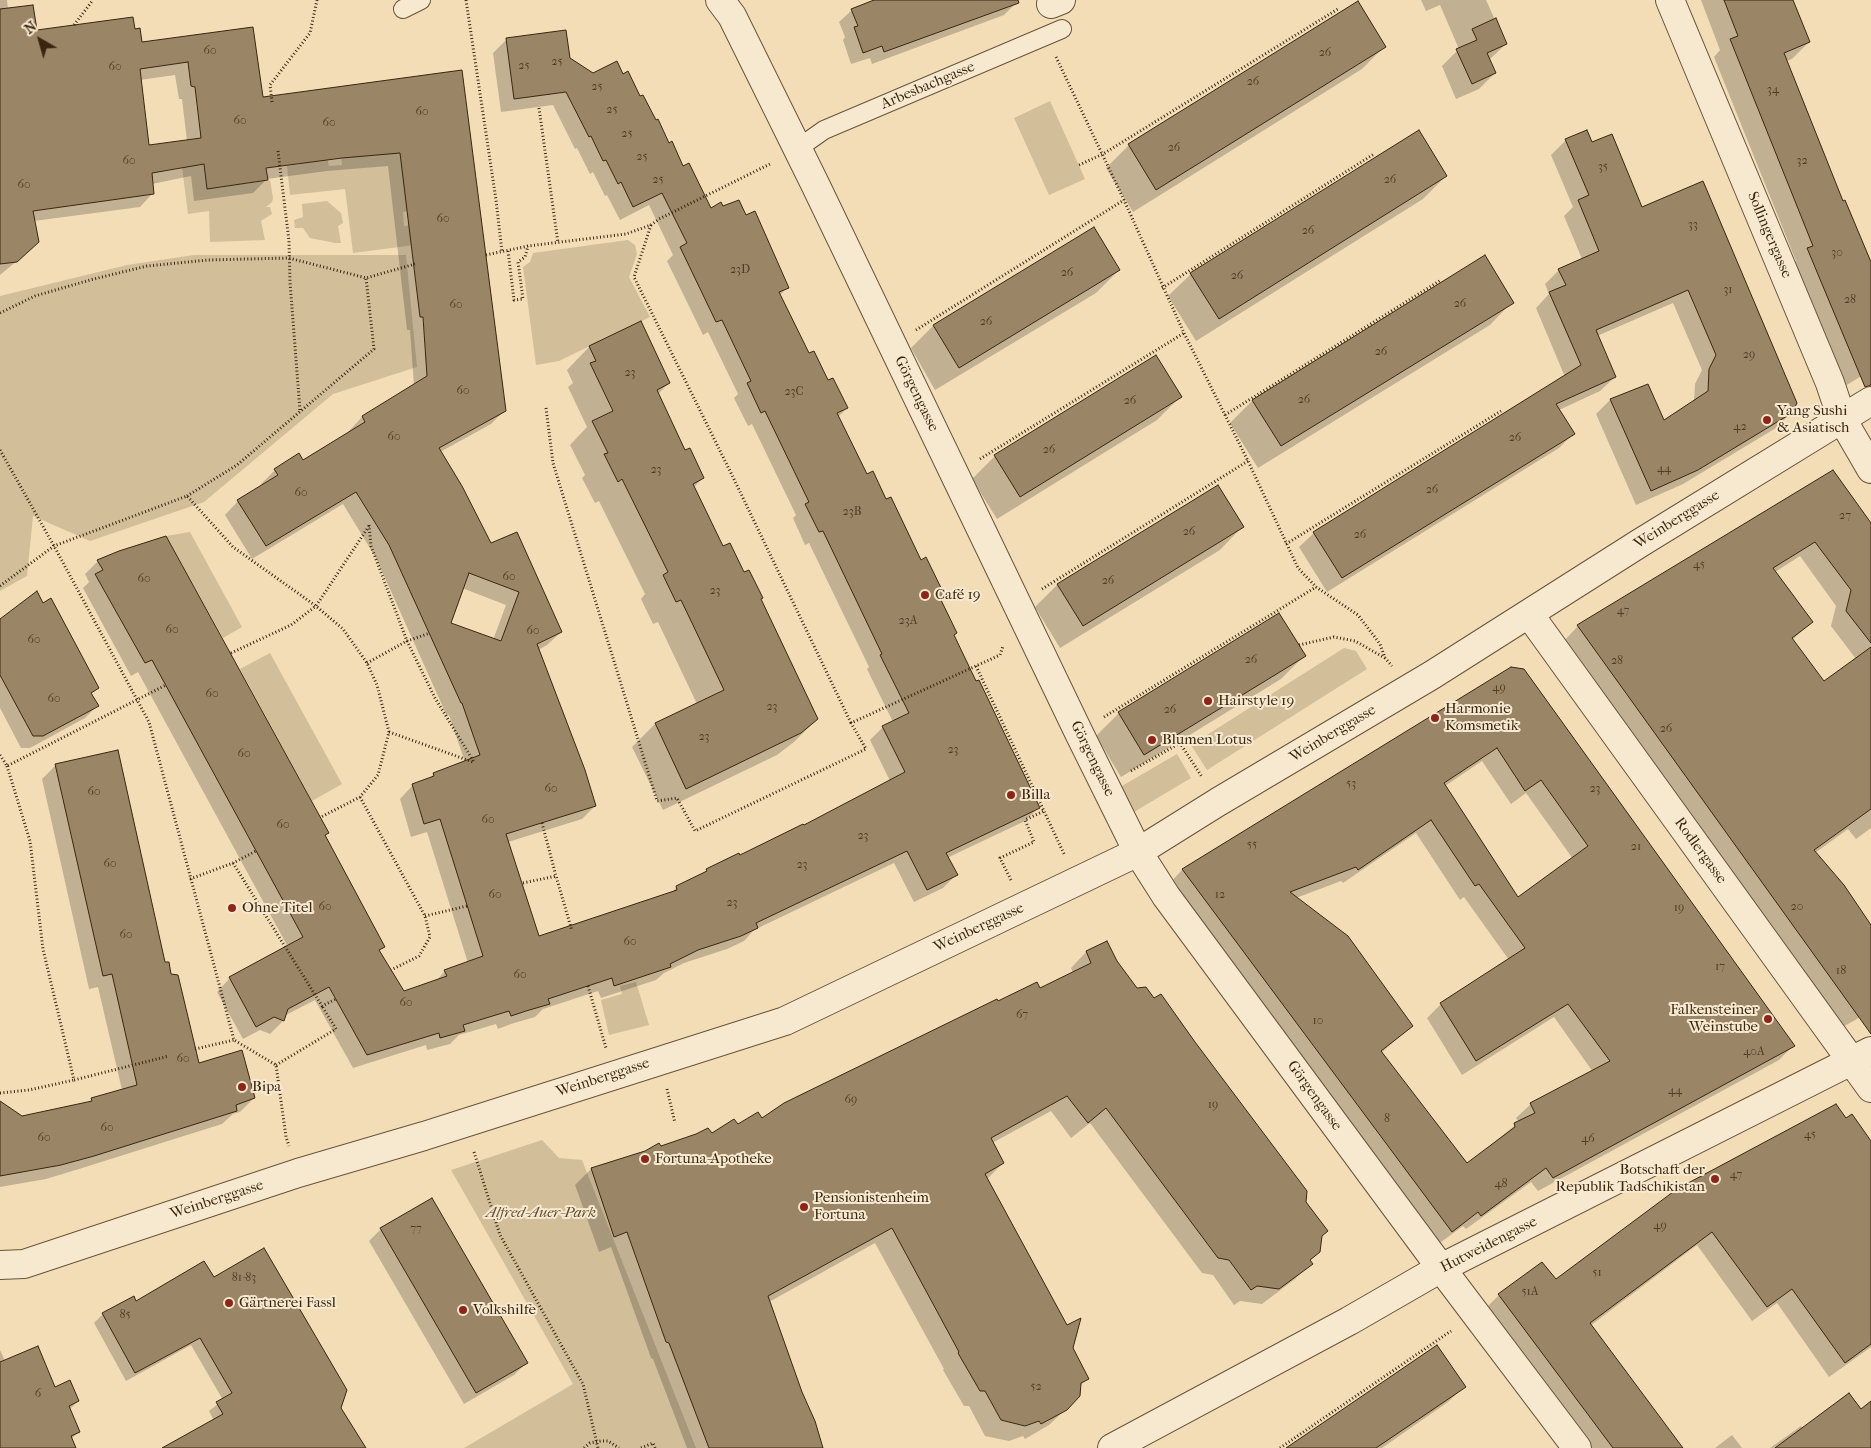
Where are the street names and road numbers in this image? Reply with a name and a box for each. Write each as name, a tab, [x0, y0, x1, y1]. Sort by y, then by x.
street label: Arbesbachgasse	[878, 58, 978, 114]
street label: Sollingergasse	[1743, 189, 1795, 281]
street label: Görgengasse	[890, 353, 942, 435]
street label: Weinberggasse	[1631, 487, 1723, 553]
street label: Weinberggasse	[1287, 701, 1379, 767]
street label: Görgengasse	[1066, 718, 1118, 800]
street label: Rodlergasse	[1670, 814, 1730, 888]
street label: Weinberggasse	[931, 899, 1027, 957]
street label: Weinberggasse	[554, 1054, 652, 1102]
street label: Görgengasse	[1283, 1058, 1345, 1134]
street label: Weinberggasse	[168, 1176, 266, 1224]
street label: Hutweidengasse	[1438, 1213, 1540, 1277]

